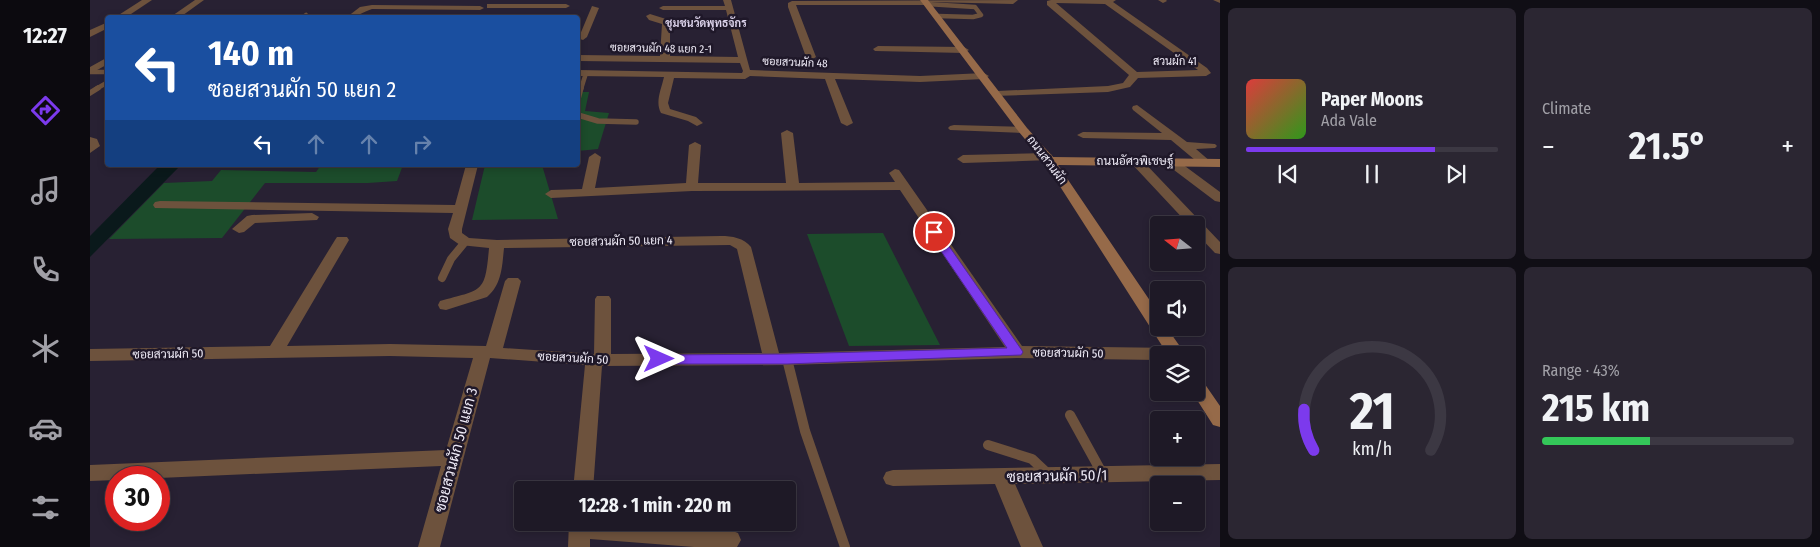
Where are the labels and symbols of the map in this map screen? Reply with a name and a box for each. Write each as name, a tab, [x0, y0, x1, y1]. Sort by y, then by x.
district label: ชุมชนวัดพุทธจักร	[665, 16, 747, 31]
street label: ซอยสวนผัก 48 แยก 2-1	[610, 40, 712, 56]
street label: ซอยสวนผัก 48	[762, 54, 828, 70]
street label: สวนผัก 41	[1153, 54, 1197, 68]
street label: ถนนสวนผัก	[1024, 133, 1070, 187]
street label: ถนนอัศวพิเชษฐ์	[1097, 153, 1173, 169]
pin	[913, 211, 955, 253]
north arrow	[1150, 216, 1205, 271]
street label: ซอยสวนผัก 50 แยก 4	[569, 233, 673, 249]
position arrow	[632, 332, 684, 384]
street label: ซอยสวนผัก 50	[1032, 345, 1104, 361]
street label: ซอยสวนผัก 50	[132, 346, 204, 362]
street label: ซอยสวนผัก 50	[537, 349, 609, 367]
street label: ซอยสวนผัก 50 แยก 3	[431, 385, 481, 514]
speed limit sign: 30	[105, 466, 170, 531]
street label: ซอยสวนผัก 50/1	[1006, 466, 1108, 486]

